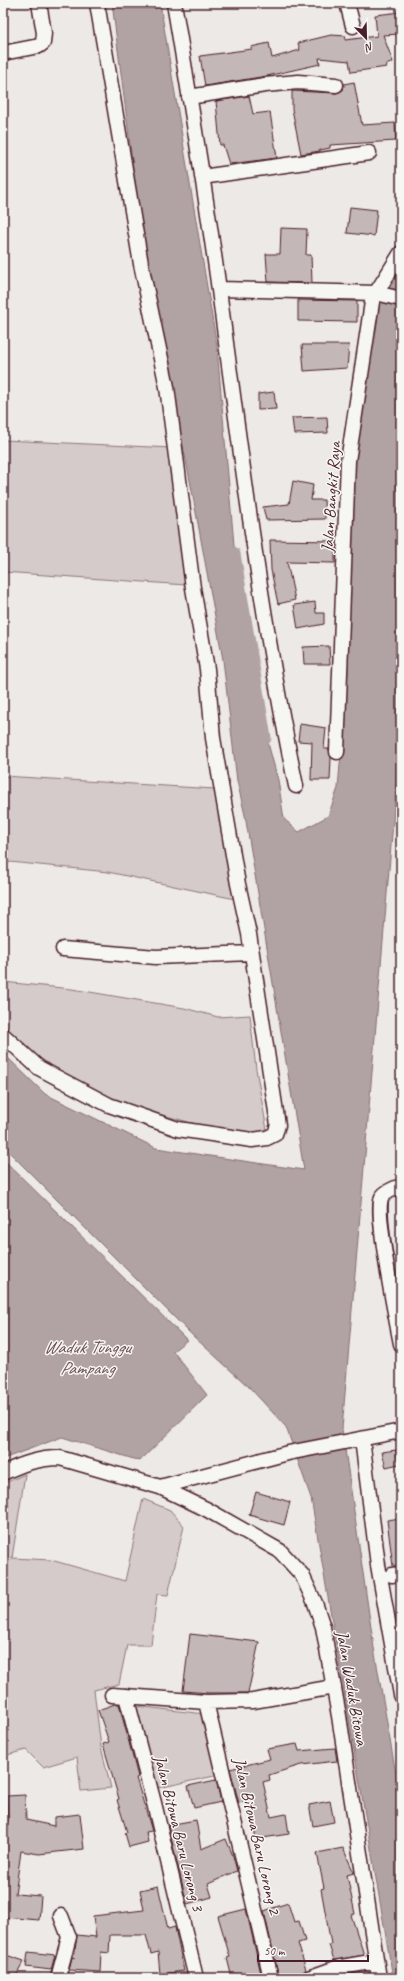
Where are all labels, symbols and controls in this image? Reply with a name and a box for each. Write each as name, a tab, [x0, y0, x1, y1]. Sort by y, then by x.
north arrow	[346, 18, 386, 58]
text: N	[362, 39, 376, 56]
street label: Jalan Bangkit Raya	[317, 439, 345, 554]
water label: Waduk Tunggu Pampang	[44, 1336, 134, 1379]
street label: Jalan Waduk Bitowa	[331, 1628, 373, 1749]
street label: Jalan Bitowa Baru Lorong 3	[149, 1752, 209, 1915]
street label: Jalan Bitowa Baru Lorong 2	[229, 1755, 286, 1918]
scale bar	[258, 1937, 368, 1963]
text: 50 m	[264, 1943, 286, 1959]

